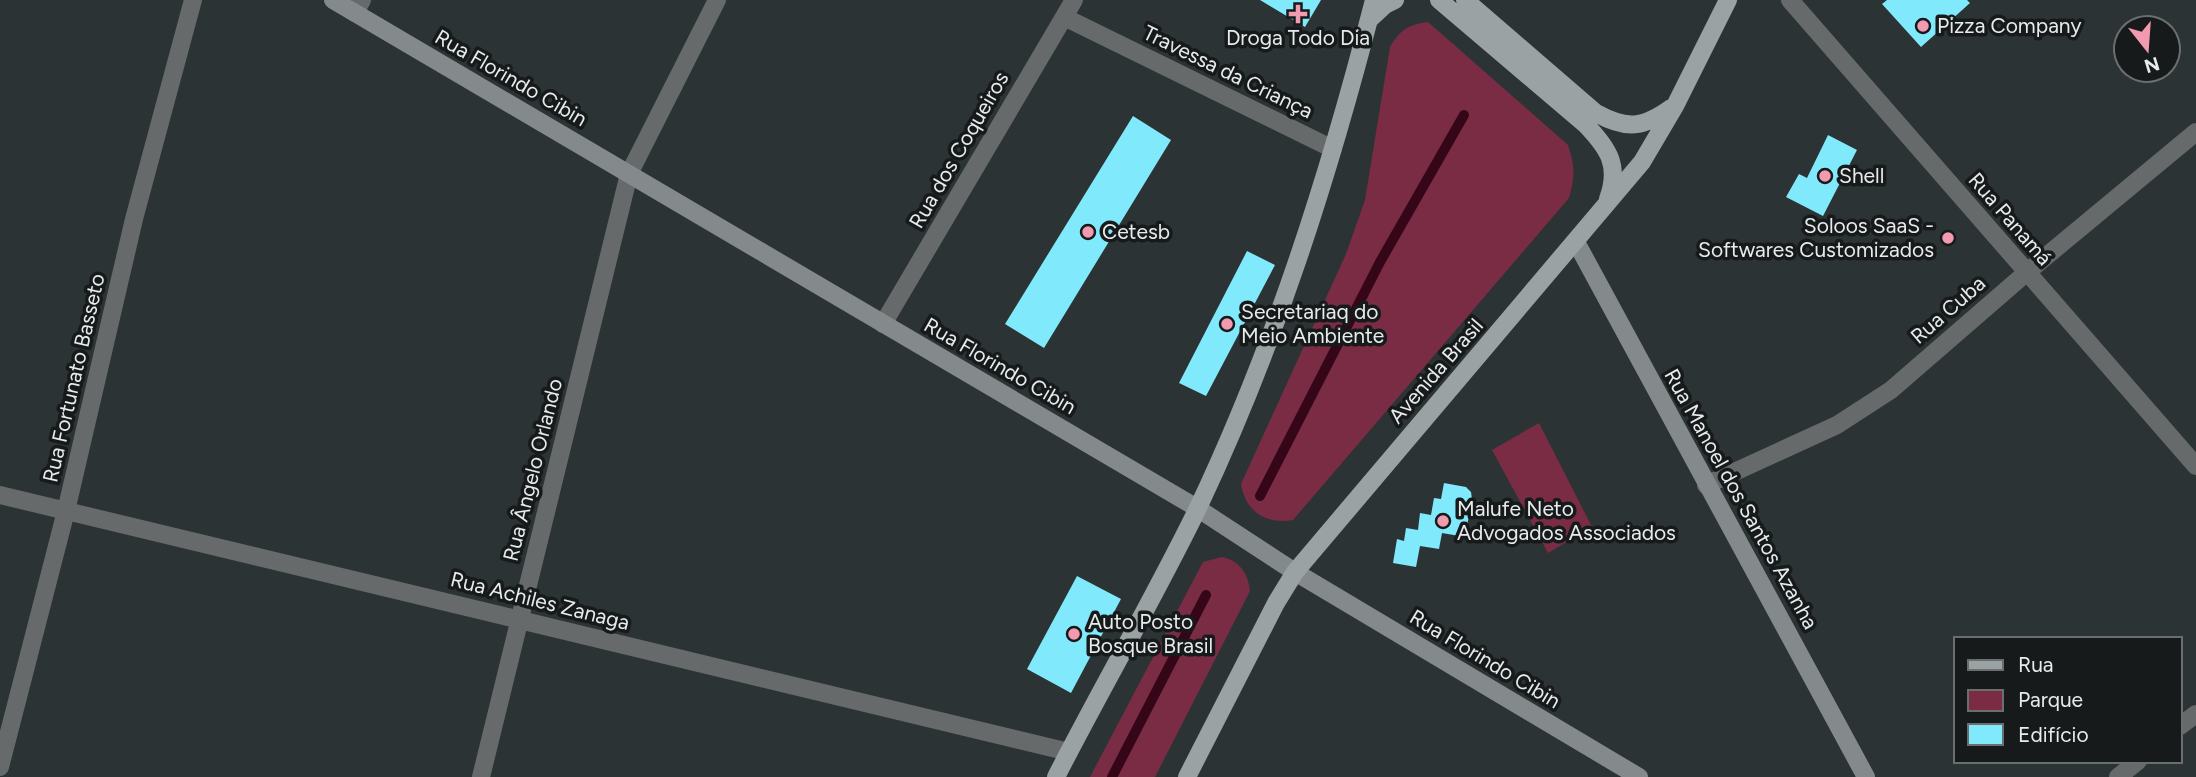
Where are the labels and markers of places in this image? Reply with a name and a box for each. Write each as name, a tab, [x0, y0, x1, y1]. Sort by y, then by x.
marker: Droga Todo Dia	[1290, 6, 1306, 22]
place label: Pizza Company	[1937, 13, 2081, 38]
marker: Pizza Company	[1915, 18, 1931, 34]
place label: Droga Todo Dia	[1226, 25, 1370, 50]
place label: Shell	[1839, 163, 1884, 188]
marker: Shell	[1817, 168, 1833, 184]
place label: Soloos SaaS - Softwares Customizados	[1698, 213, 1934, 262]
place label: Cetesb	[1102, 219, 1170, 244]
marker: Cetesb	[1080, 224, 1096, 240]
marker: Soloos SaaS - Softwares Customizados	[1940, 230, 1956, 246]
place label: Secretariaq do Meio Ambiente	[1241, 299, 1384, 348]
marker: Secretariaq do Meio Ambiente	[1219, 316, 1235, 332]
place label: Malufe Neto Advogados Associados	[1457, 496, 1676, 545]
marker: Malufe Neto Advogados Associados	[1435, 513, 1451, 529]
place label: Auto Posto Bosque Brasil	[1088, 609, 1213, 658]
marker: Auto Posto Bosque Brasil	[1066, 626, 1082, 642]

